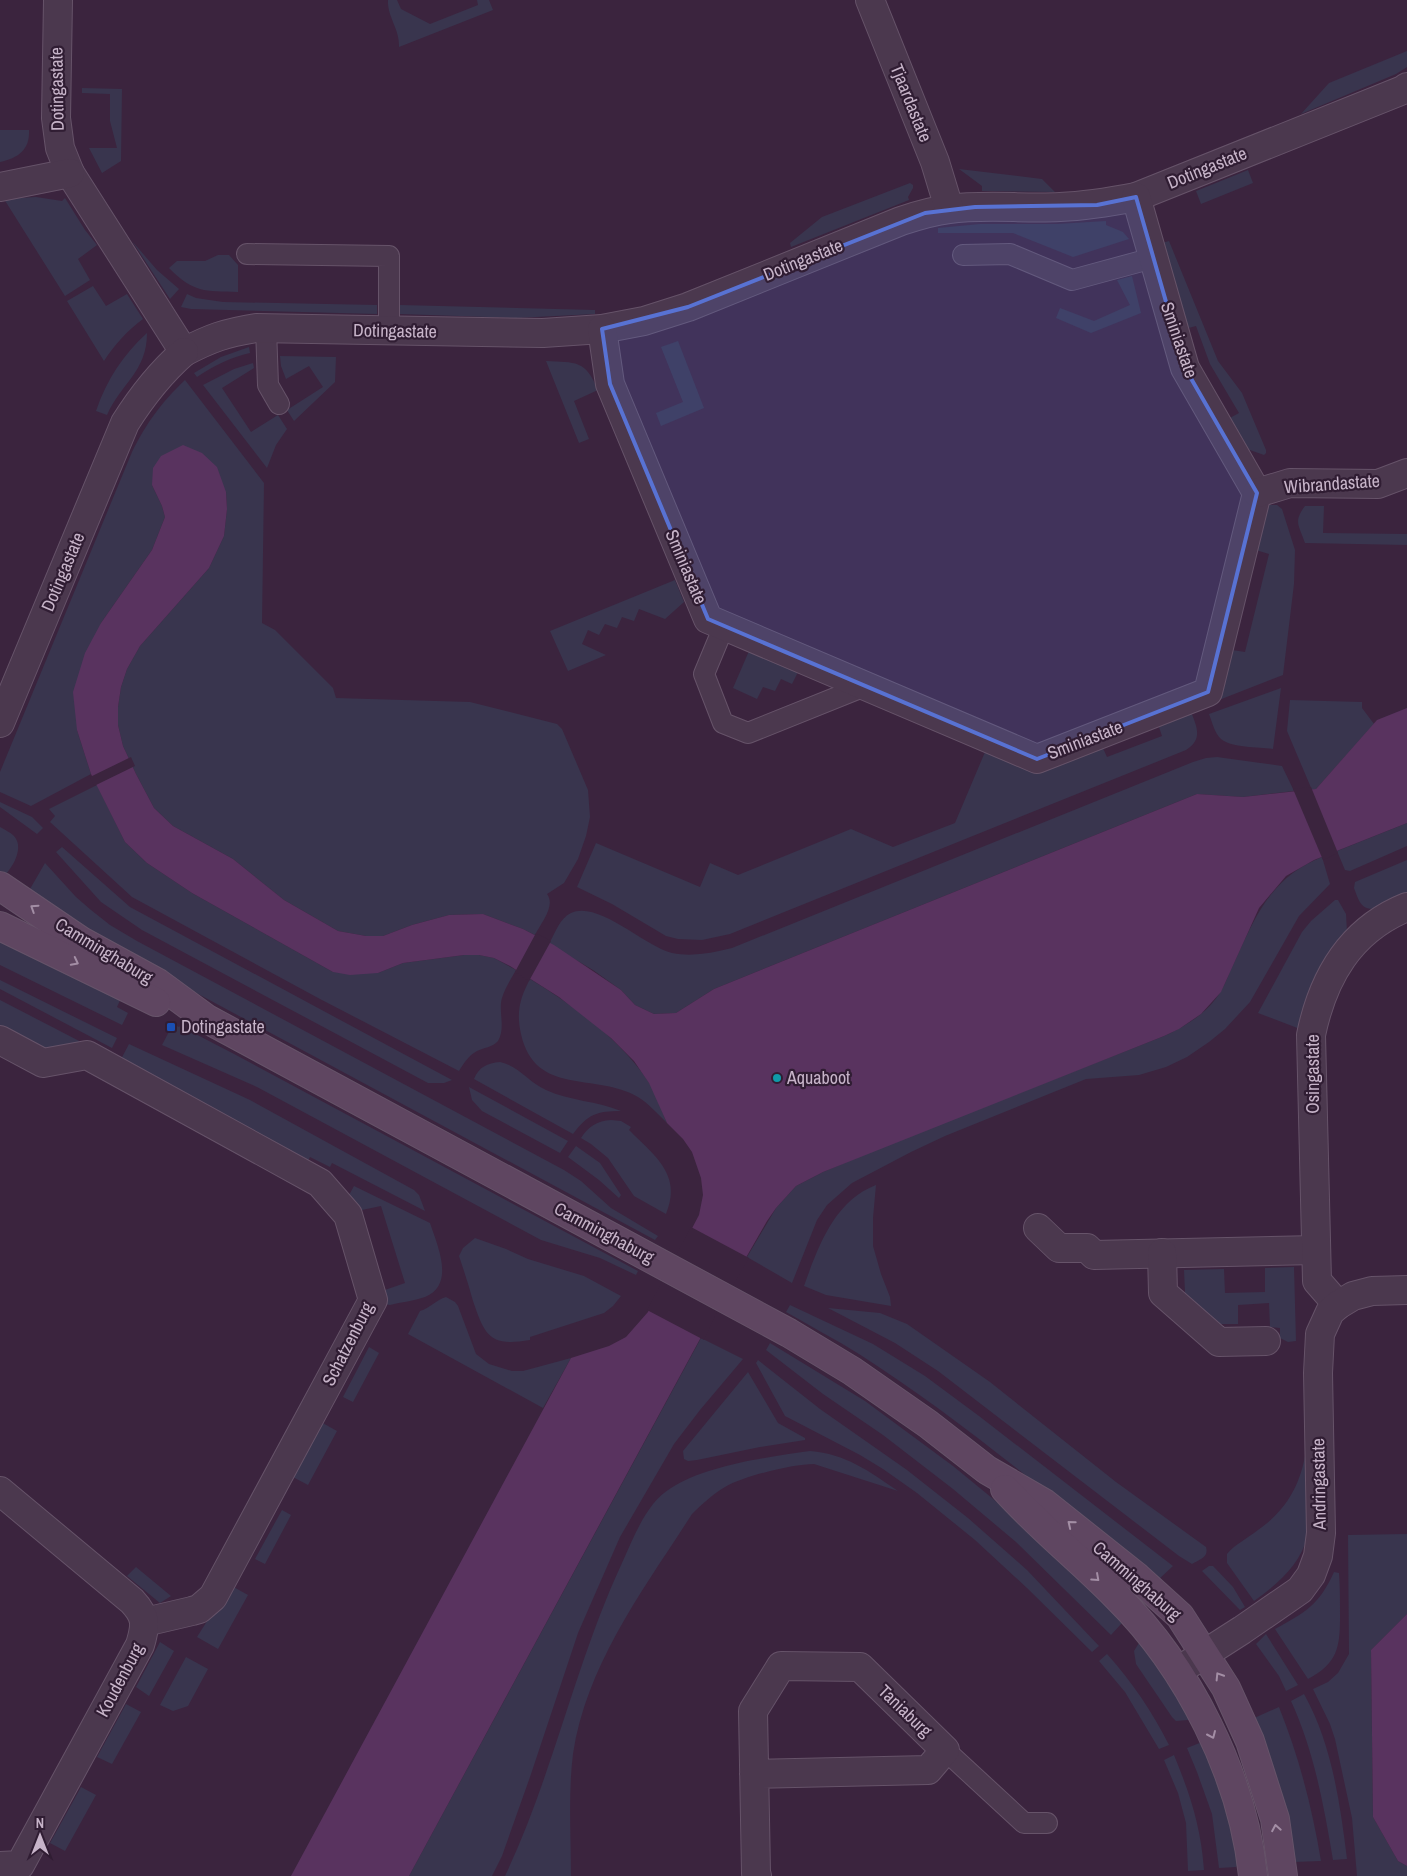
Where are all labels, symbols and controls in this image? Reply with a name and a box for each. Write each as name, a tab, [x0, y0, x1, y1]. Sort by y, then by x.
street label: Dotingastate	[43, 47, 70, 131]
street label: Tjaardastate	[885, 60, 938, 146]
street label: Dotingastate	[1163, 140, 1250, 195]
street label: Dotingastate	[759, 232, 846, 287]
street label: Sminiastate	[1155, 299, 1204, 381]
street label: Dotingastate	[353, 317, 437, 344]
street label: Wibrandastate	[1283, 468, 1381, 499]
street label: Sminiastate	[660, 526, 713, 608]
street label: Dotingastate	[35, 528, 90, 615]
street label: Sminiastate	[1044, 714, 1126, 765]
one-way arrow	[30, 905, 39, 914]
street label: Camminghaburg	[51, 912, 158, 990]
one-way arrow	[70, 956, 79, 966]
place label: Dotingastate	[181, 1014, 265, 1039]
marker: Dotingastate	[165, 1021, 177, 1033]
street label: Osingastate	[1300, 1034, 1325, 1114]
place label: Aquaboot	[786, 1065, 850, 1090]
marker: Aquaboot	[771, 1072, 783, 1084]
street label: Camminghaburg	[550, 1196, 659, 1270]
street label: Schatzenburg	[316, 1297, 380, 1390]
street label: Andringastate	[1305, 1438, 1332, 1531]
one-way arrow	[1068, 1521, 1077, 1529]
street label: Camminghaburg	[1088, 1535, 1188, 1627]
one-way arrow	[1091, 1572, 1100, 1581]
street label: Koudenburg	[90, 1638, 150, 1721]
one-way arrow	[1216, 1673, 1226, 1682]
street label: Taniaburg	[873, 1679, 938, 1743]
one-way arrow	[1206, 1730, 1217, 1739]
north arrow	[15, 1811, 65, 1861]
text: N	[36, 1814, 44, 1832]
one-way arrow	[1272, 1823, 1282, 1832]

